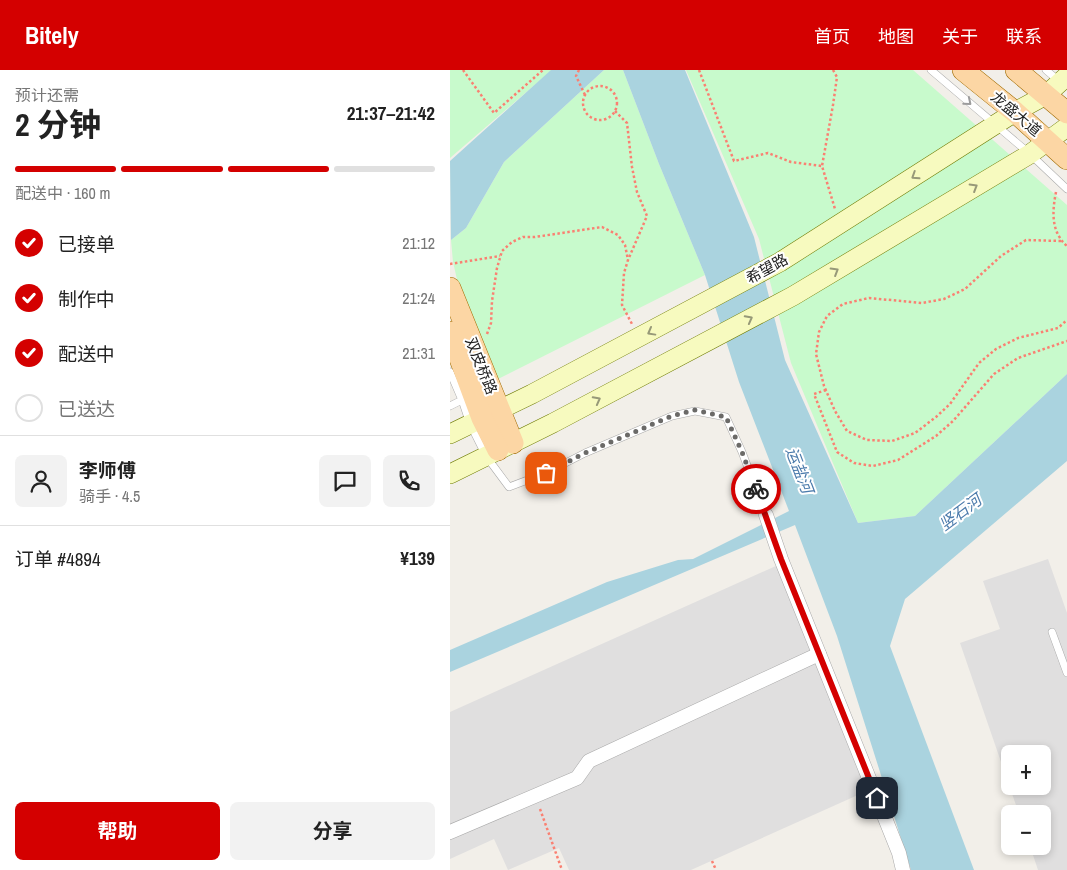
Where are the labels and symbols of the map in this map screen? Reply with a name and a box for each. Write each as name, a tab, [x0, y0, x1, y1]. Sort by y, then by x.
street label: 龙盛大道	[987, 86, 1046, 141]
one-way arrow	[962, 96, 971, 105]
one-way arrow	[912, 170, 921, 180]
one-way arrow	[969, 184, 978, 194]
street label: 希望路	[742, 248, 792, 289]
one-way arrow	[829, 267, 838, 277]
one-way arrow	[744, 315, 753, 325]
one-way arrow	[648, 325, 657, 335]
street label: 双皮桥路	[460, 334, 502, 398]
one-way arrow	[591, 396, 600, 406]
water label: 运盐河	[781, 444, 820, 499]
pin	[525, 452, 567, 494]
courier	[731, 464, 781, 514]
water label: 竖石河	[934, 487, 988, 535]
pin	[856, 777, 898, 819]

